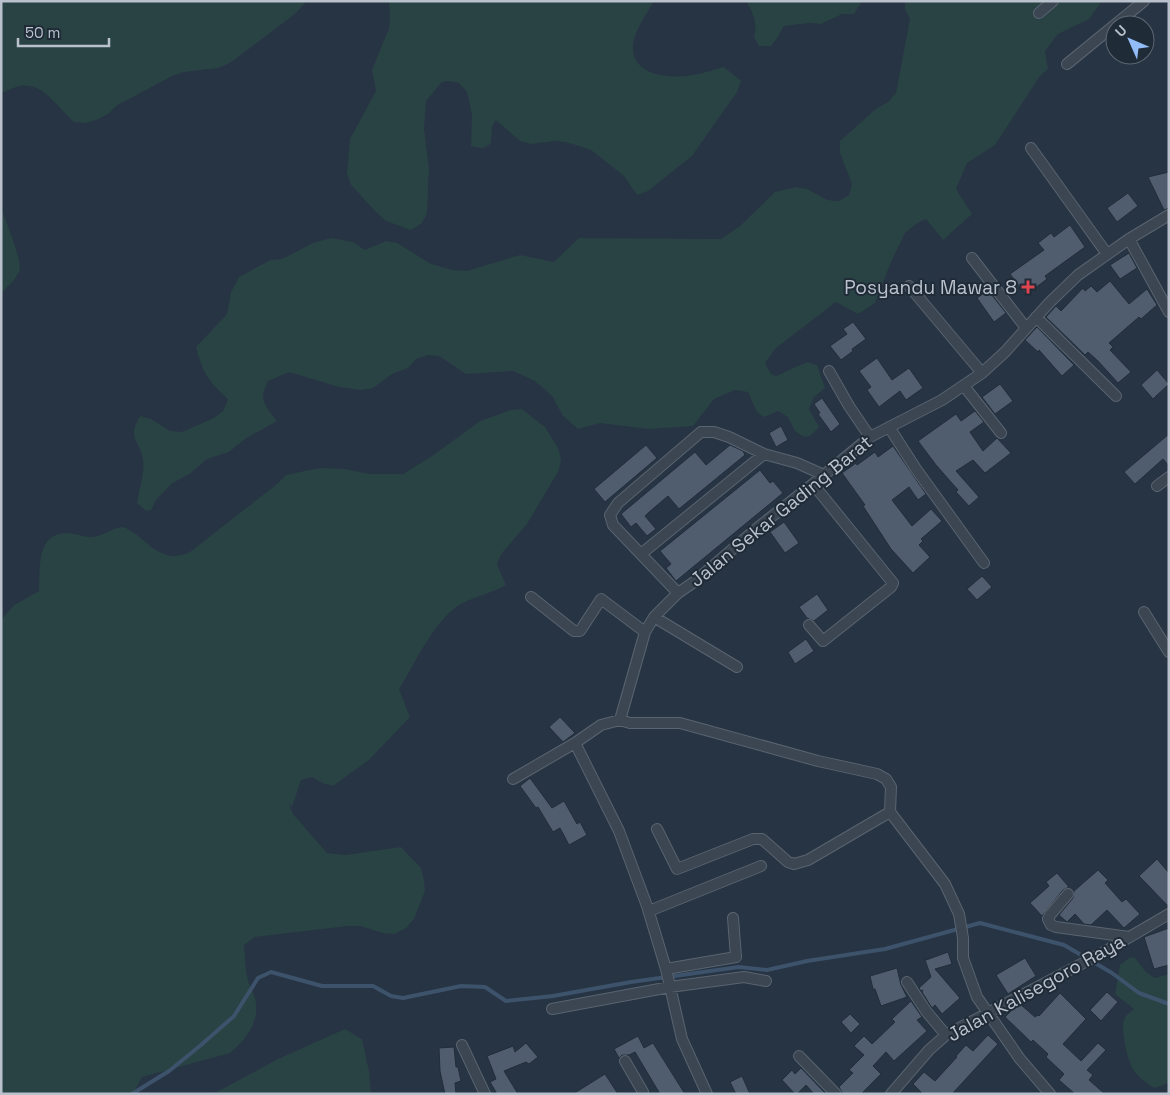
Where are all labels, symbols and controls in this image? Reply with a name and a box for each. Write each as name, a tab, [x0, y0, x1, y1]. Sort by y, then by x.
scale bar	[18, 15, 109, 47]
north arrow	[1105, 15, 1155, 65]
text: U	[1111, 21, 1131, 41]
text: 50 m	[25, 23, 60, 42]
place label: Posyandu Mawar 8	[844, 275, 1017, 300]
marker: Posyandu Mawar 8	[1021, 280, 1035, 294]
street label: Jalan Sekar Gading Barat	[685, 430, 877, 592]
street label: Jalan Kalisegoro Raya	[943, 929, 1129, 1047]

